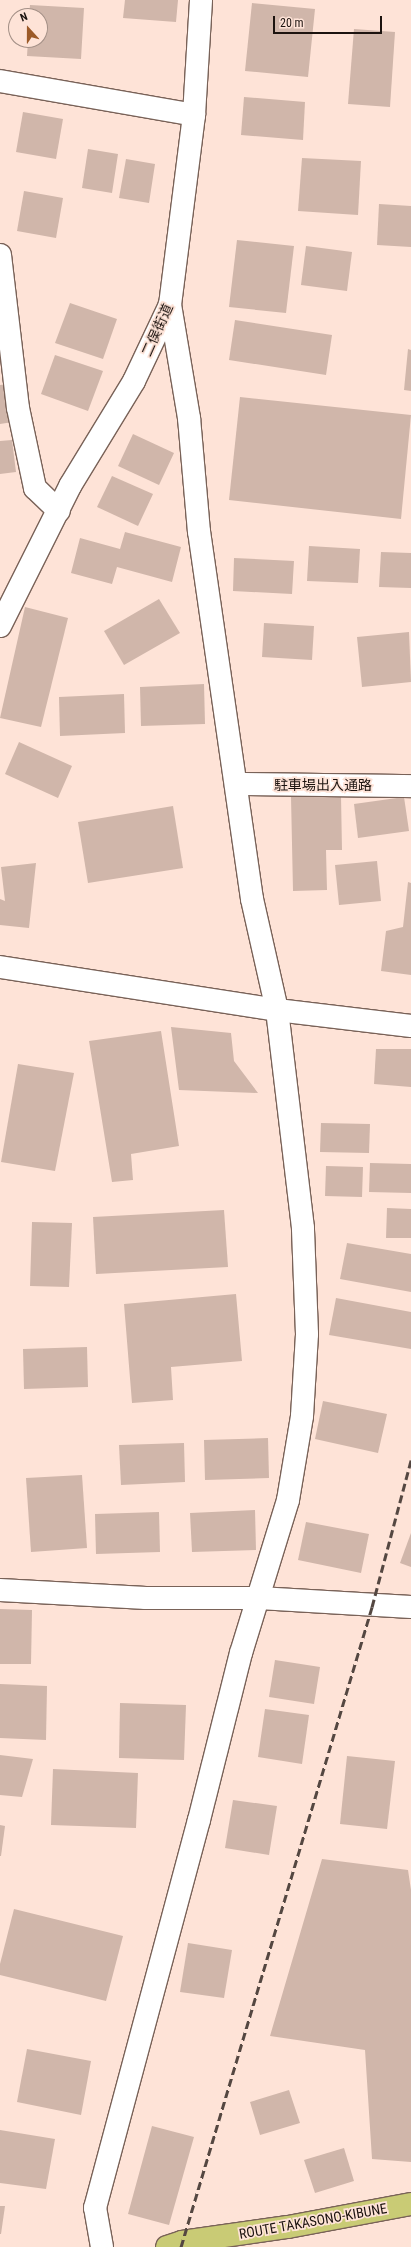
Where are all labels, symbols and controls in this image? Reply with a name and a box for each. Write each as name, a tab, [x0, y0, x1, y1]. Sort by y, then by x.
north arrow	[8, 8, 48, 48]
scale bar	[275, 8, 384, 34]
text: N	[18, 10, 29, 25]
text: 20 m	[280, 16, 304, 30]
street label: 二俣街道	[138, 301, 176, 359]
street label: 駐車場出入通路	[274, 777, 372, 793]
street label: ROUTE TAKASONO-KIBUNE	[238, 2200, 388, 2242]

